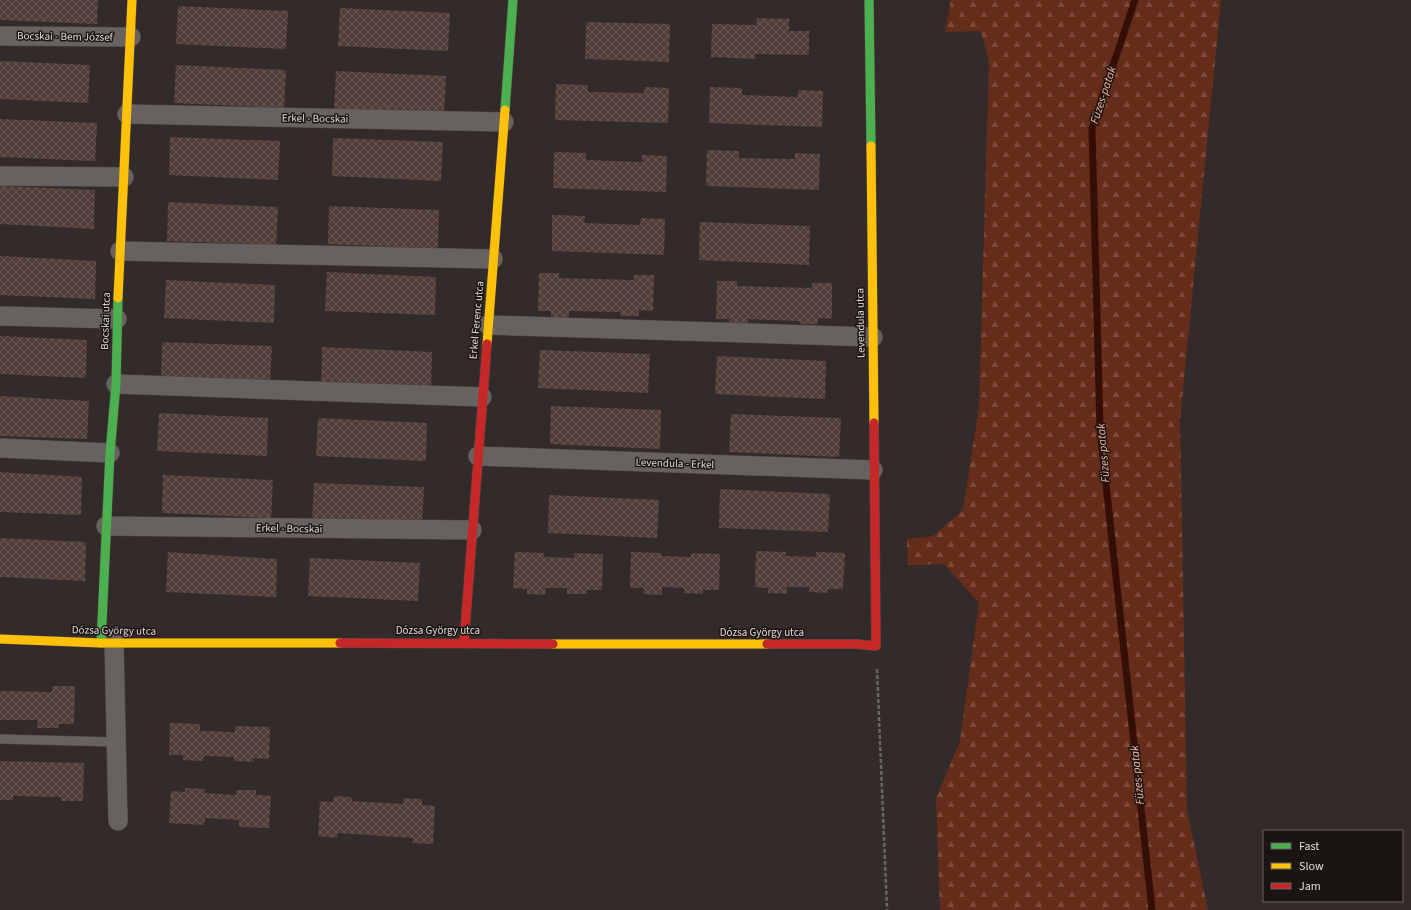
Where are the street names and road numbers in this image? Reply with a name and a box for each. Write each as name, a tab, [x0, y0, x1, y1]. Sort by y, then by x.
street label: Bocskai - Bem József	[17, 28, 114, 45]
street label: Erkel - Bocskai	[282, 110, 348, 127]
street label: Erkel Ferenc utca	[466, 280, 487, 360]
street label: Levendula utca	[852, 288, 869, 358]
street label: Bocskai utca	[97, 292, 114, 350]
street label: Levendula - Erkel	[635, 455, 715, 472]
street label: Erkel - Bocskai	[256, 520, 322, 537]
street label: Dózsa György utca	[72, 622, 156, 639]
street label: Dózsa György utca	[396, 623, 480, 638]
street label: Dózsa György utca	[720, 625, 804, 640]

